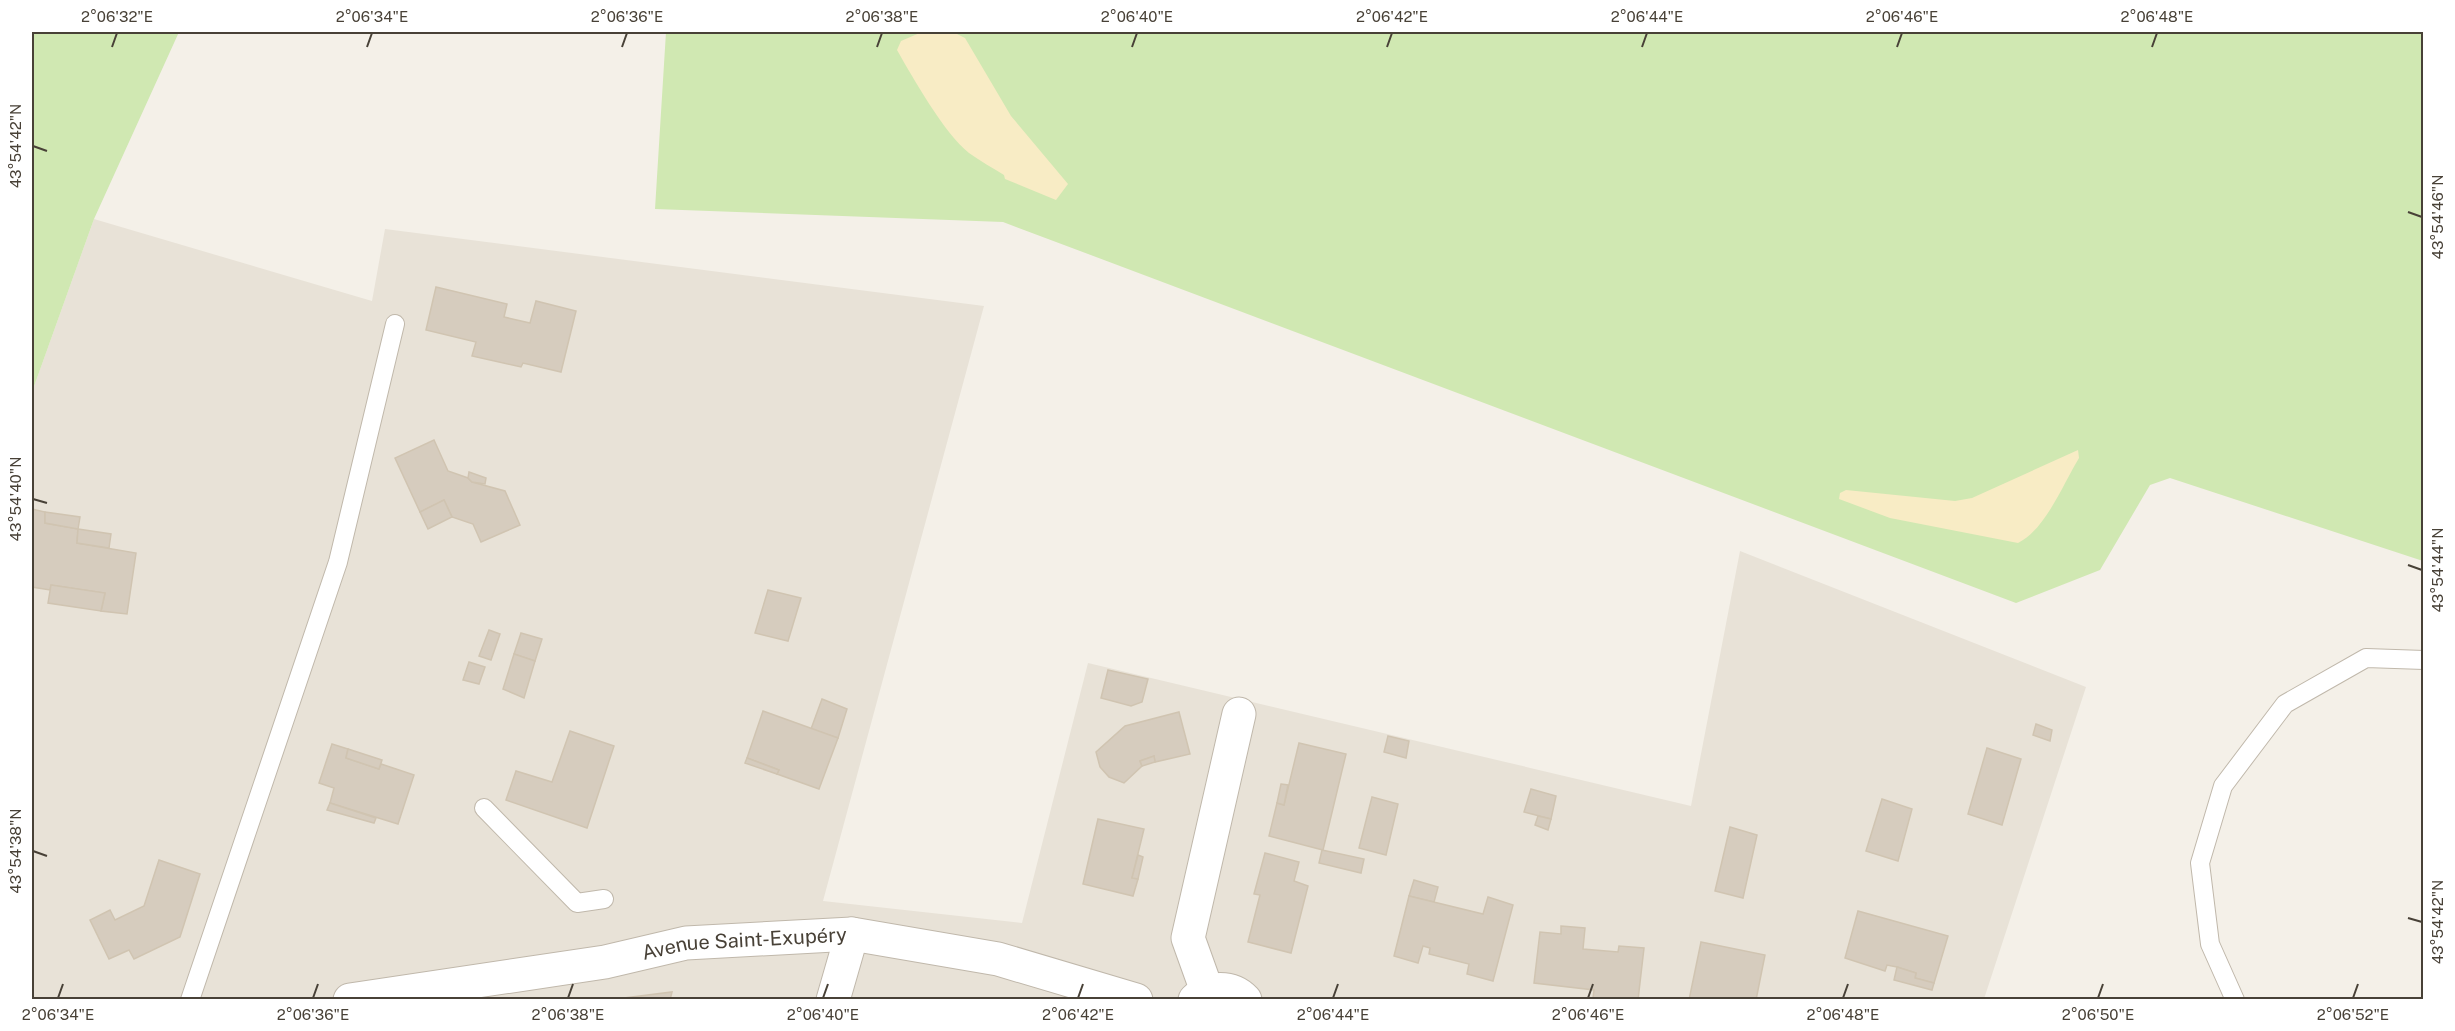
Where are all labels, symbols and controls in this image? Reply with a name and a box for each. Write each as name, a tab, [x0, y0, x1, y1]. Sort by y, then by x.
text: 2°06'32"E	[81, 8, 153, 25]
text: 2°06'34"E	[336, 8, 408, 25]
text: 2°06'36"E	[591, 8, 663, 25]
text: 2°06'38"E	[846, 8, 918, 25]
text: 2°06'40"E	[1101, 8, 1173, 25]
text: 2°06'42"E	[1356, 8, 1428, 25]
text: 2°06'44"E	[1611, 8, 1683, 25]
text: 2°06'46"E	[1866, 8, 1938, 25]
text: 2°06'48"E	[2121, 8, 2193, 25]
text: 43°54'42"N	[7, 104, 24, 188]
text: 43°54'46"N	[2429, 174, 2446, 260]
text: 43°54'40"N	[7, 457, 24, 541]
text: 43°54'44"N	[2429, 527, 2446, 613]
text: 43°54'38"N	[7, 808, 24, 894]
text: 43°54'42"N	[2429, 880, 2446, 964]
street label: Avenue Saint-Exupéry	[639, 922, 848, 965]
text: 2°06'34"E	[22, 1006, 94, 1023]
text: 2°06'36"E	[277, 1006, 349, 1023]
text: 2°06'38"E	[532, 1006, 604, 1023]
text: 2°06'40"E	[787, 1006, 859, 1023]
text: 2°06'42"E	[1042, 1006, 1114, 1023]
text: 2°06'44"E	[1297, 1006, 1369, 1023]
text: 2°06'46"E	[1552, 1006, 1624, 1023]
text: 2°06'48"E	[1807, 1006, 1879, 1023]
text: 2°06'50"E	[2062, 1006, 2134, 1023]
text: 2°06'52"E	[2317, 1006, 2389, 1023]

